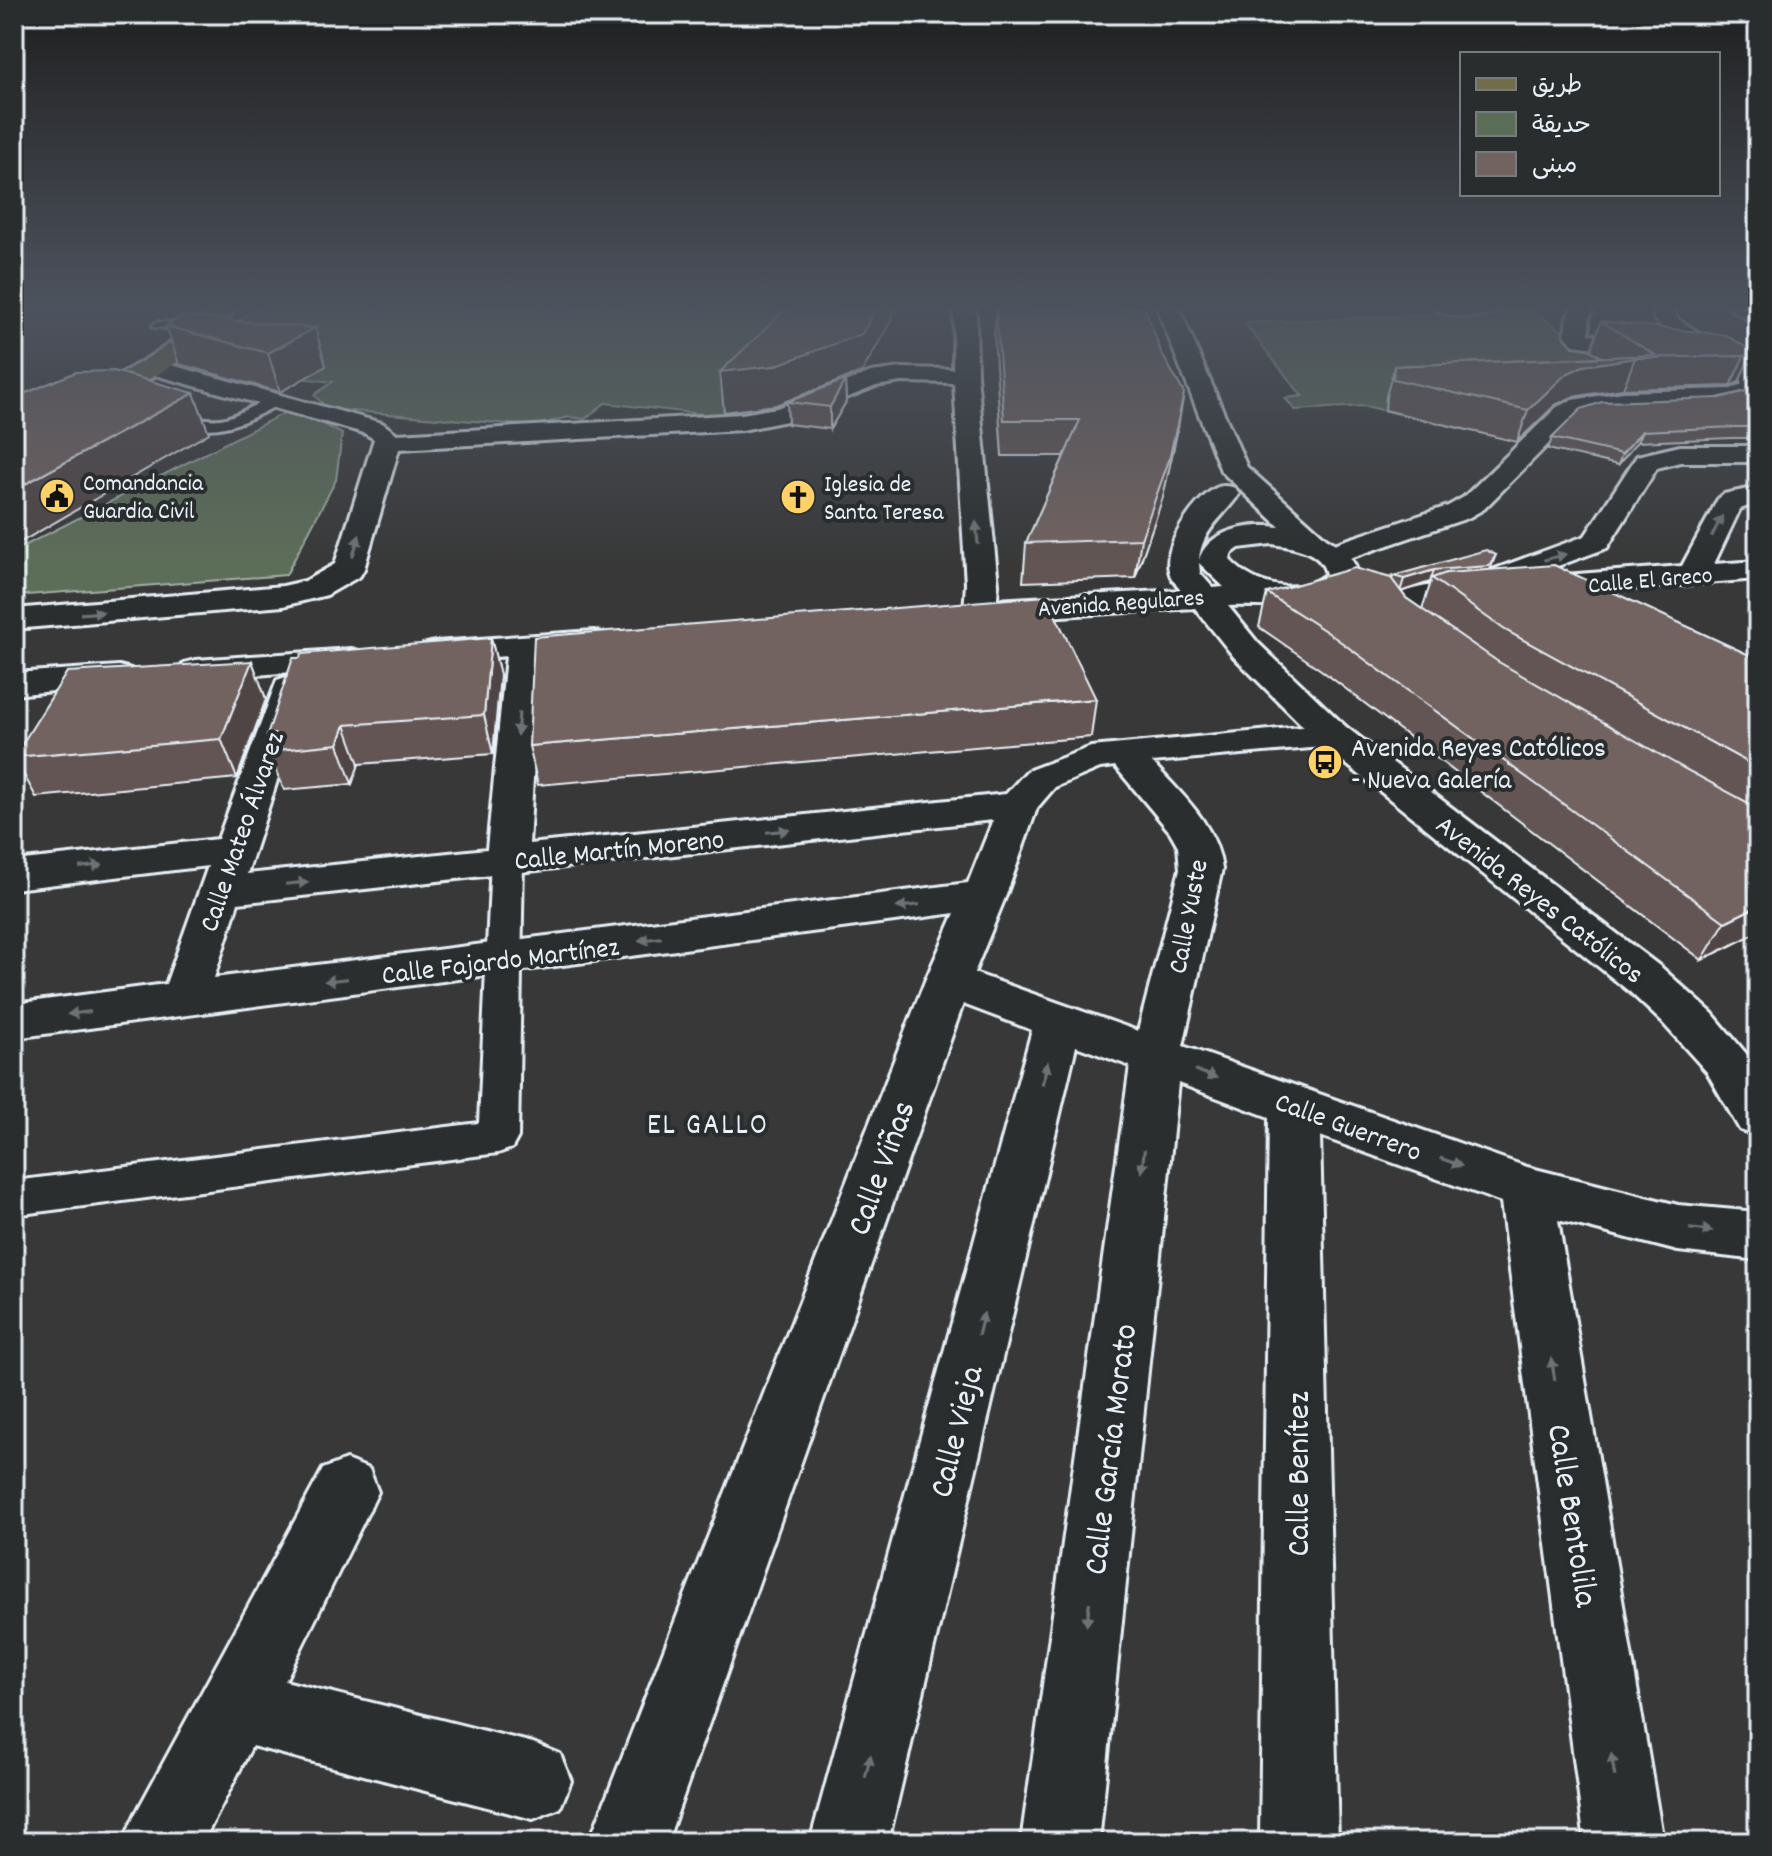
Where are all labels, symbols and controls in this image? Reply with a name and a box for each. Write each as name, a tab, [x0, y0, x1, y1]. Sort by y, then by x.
legend	[1460, 52, 1720, 196]
text: طريق	[1532, 70, 1582, 104]
text: حديقة	[1532, 110, 1591, 144]
text: مبنى	[1532, 150, 1577, 184]
place label: Comandancia Guardia Civil	[83, 468, 204, 530]
place label: Iglesia de Santa Teresa	[824, 469, 944, 531]
public building icon: Comandancia Guardia Civil	[38, 477, 76, 515]
church icon: Iglesia de Santa Teresa	[779, 478, 817, 516]
one-way arrow	[1711, 515, 1724, 538]
one-way arrow	[971, 520, 984, 545]
one-way arrow	[350, 534, 363, 558]
one-way arrow	[1543, 550, 1567, 563]
street label: Calle El Greco	[1587, 560, 1714, 604]
street label: Avenida Regulares	[1037, 582, 1206, 628]
one-way arrow	[80, 606, 105, 619]
one-way arrow	[511, 712, 524, 737]
street label: Calle Mateo Álvarez	[192, 727, 298, 938]
place label: Avenida Reyes Católicos - Nueva Galería	[1351, 731, 1606, 803]
bus stop icon: Avenida Reyes Católicos - Nueva Galería	[1306, 743, 1344, 781]
street label: Avenida Reyes Católicos	[1425, 808, 1651, 996]
street label: Calle Martín Moreno	[513, 822, 726, 884]
one-way arrow	[766, 824, 791, 837]
street label: Calle Yuste	[1160, 856, 1222, 978]
one-way arrow	[79, 859, 104, 872]
one-way arrow	[285, 876, 310, 889]
one-way arrow	[895, 899, 920, 912]
street label: Calle Fajardo Martínez	[380, 930, 622, 998]
one-way arrow	[637, 933, 662, 946]
one-way arrow	[324, 974, 349, 987]
one-way arrow	[66, 1007, 91, 1020]
one-way arrow	[1039, 1060, 1051, 1085]
one-way arrow	[1194, 1068, 1218, 1081]
street label: Calle Guerrero	[1268, 1085, 1426, 1175]
street label: Calle Viñas	[837, 1095, 931, 1243]
district label: EL GALLO	[647, 1106, 769, 1149]
one-way arrow	[1137, 1149, 1150, 1174]
one-way arrow	[1439, 1156, 1463, 1168]
one-way arrow	[1689, 1224, 1714, 1237]
one-way arrow	[975, 1312, 987, 1337]
street label: Calle García Morato	[1074, 1321, 1153, 1578]
one-way arrow	[1546, 1356, 1559, 1381]
street label: Calle Vieja	[919, 1360, 1000, 1503]
street label: Calle Benítez	[1277, 1391, 1326, 1557]
street label: Calle Bentolila	[1531, 1421, 1608, 1612]
one-way arrow	[1081, 1602, 1094, 1627]
one-way arrow	[1606, 1752, 1618, 1777]
one-way arrow	[863, 1754, 875, 1779]

